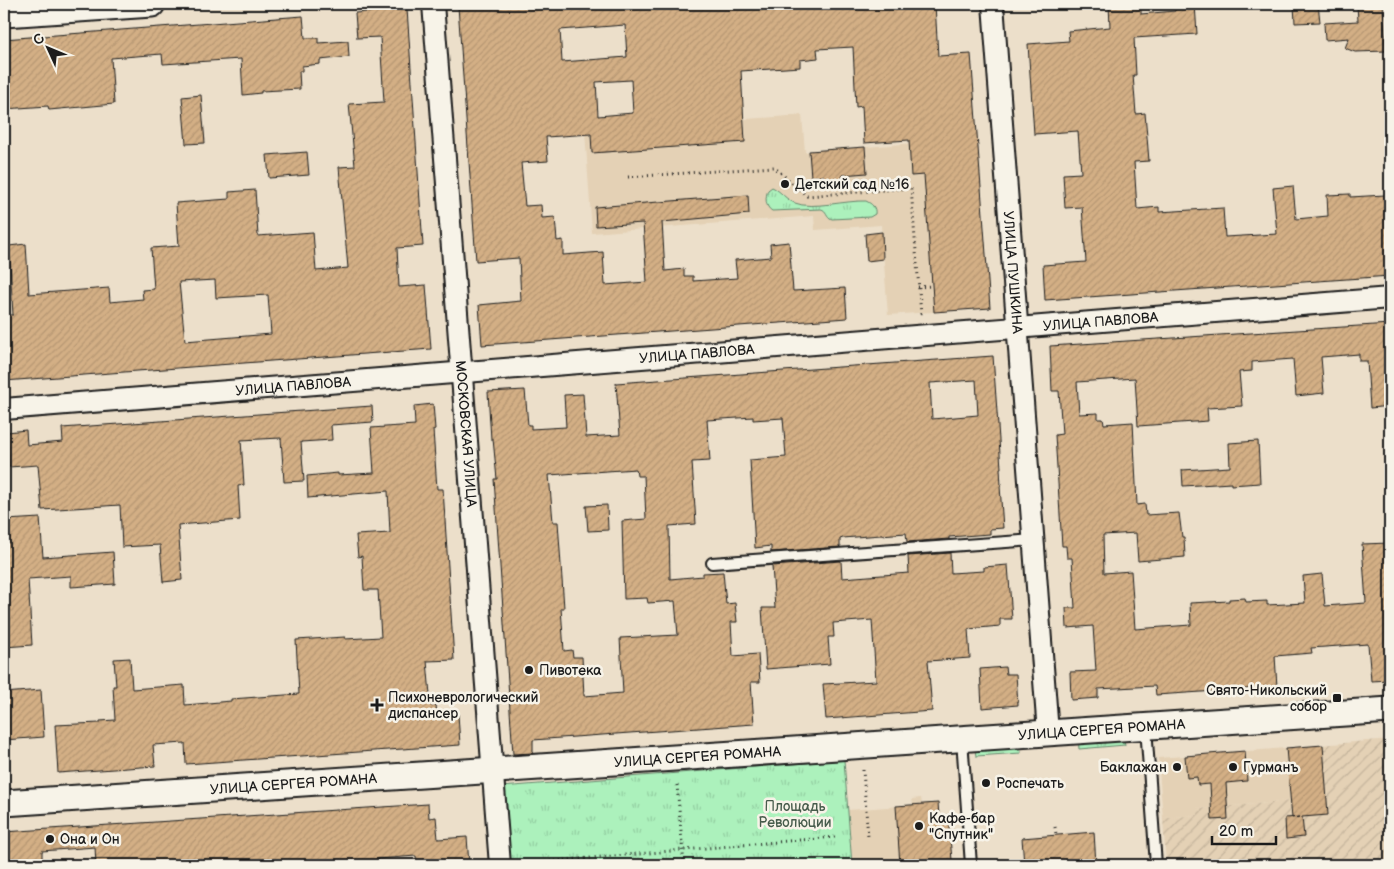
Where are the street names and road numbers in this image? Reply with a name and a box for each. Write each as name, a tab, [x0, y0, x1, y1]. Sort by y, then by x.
street label: УЛИЦА ПУШКИНА	[1000, 210, 1026, 335]
street label: УЛИЦА ПАВЛОВА	[1042, 309, 1159, 335]
street label: УЛИЦА ПАВЛОВА	[639, 341, 756, 367]
street label: МОСКОВСКАЯ УЛИЦА	[452, 360, 480, 508]
street label: УЛИЦА ПАВЛОВА	[235, 373, 352, 399]
street label: УЛИЦА СЕРГЕЯ РОМАНА	[1017, 716, 1186, 744]
street label: УЛИЦА СЕРГЕЯ РОМАНА	[613, 743, 782, 771]
street label: УЛИЦА СЕРГЕЯ РОМАНА	[209, 770, 378, 798]

